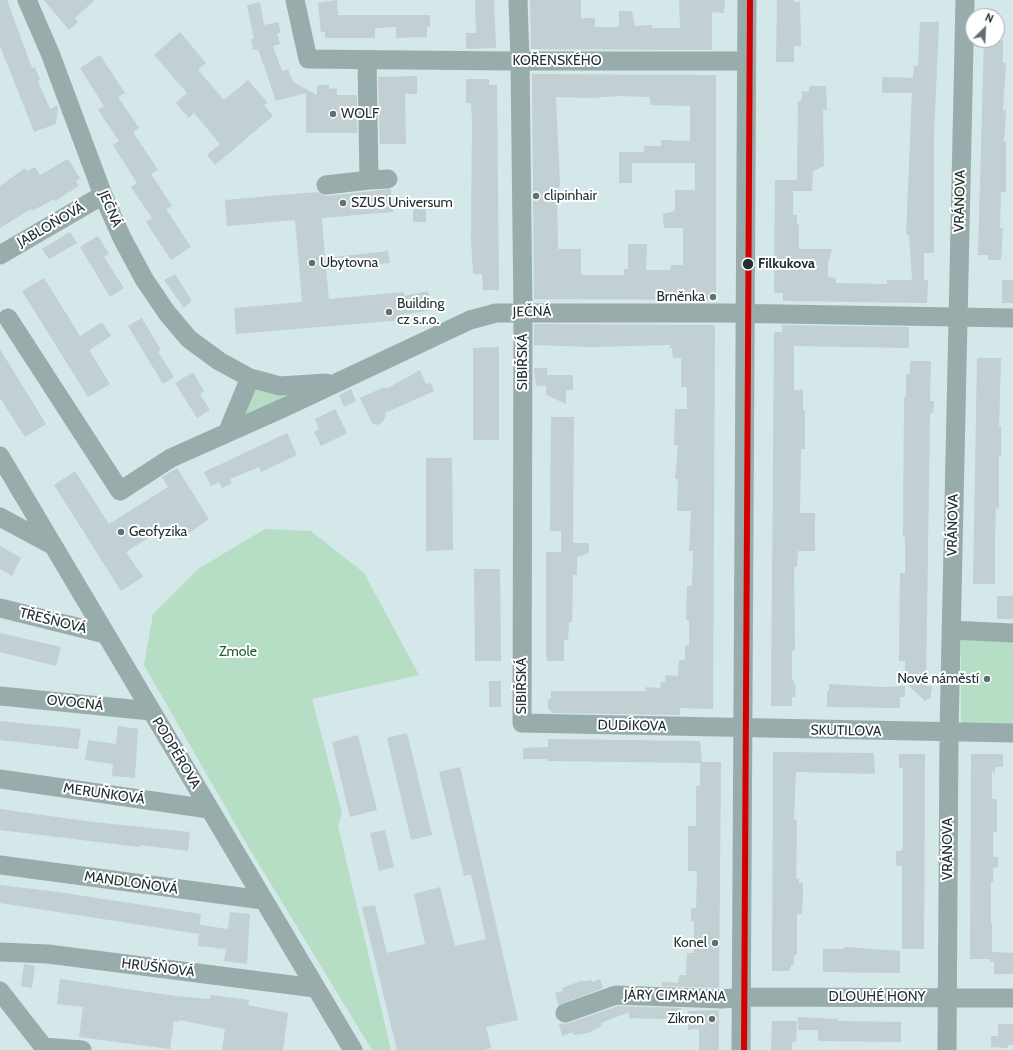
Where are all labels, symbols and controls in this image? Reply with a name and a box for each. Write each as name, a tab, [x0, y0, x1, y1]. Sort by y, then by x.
north arrow	[965, 8, 1005, 48]
text: N	[983, 10, 996, 26]
street label: KOŘENSKÉHO	[513, 53, 601, 69]
place label: WOLF	[341, 106, 379, 122]
marker: WOLF	[328, 109, 338, 119]
street label: VRÁNOVA	[951, 170, 969, 232]
street label: JEČNÁ	[95, 188, 125, 230]
place label: clipinhair	[544, 188, 597, 204]
marker: clipinhair	[531, 191, 541, 201]
place label: SZUS Universum	[351, 195, 453, 211]
marker: SZUS Universum	[338, 198, 348, 208]
street label: JABLOŇOVÁ	[14, 199, 88, 251]
place label: Ubytovna	[320, 255, 378, 271]
place label: Filkukova	[758, 256, 815, 272]
marker: Filkukova	[741, 257, 755, 271]
marker: Ubytovna	[307, 258, 317, 268]
place label: Brněnka	[657, 289, 705, 305]
marker: Brněnka	[708, 292, 718, 302]
place label: Building cz s.r.o.	[397, 296, 444, 328]
street label: JEČNÁ	[513, 303, 551, 321]
marker: Building cz s.r.o.	[384, 307, 394, 317]
street label: SIBIŘSKÁ	[515, 334, 531, 390]
street label: VRÁNOVA	[944, 494, 962, 556]
place label: Geofyzika	[129, 524, 187, 540]
marker: Geofyzika	[116, 527, 126, 537]
street label: TŘEŠŇOVÁ	[18, 605, 88, 637]
park label: Zmole	[219, 644, 257, 660]
street label: SIBIŘSKÁ	[514, 658, 530, 714]
place label: Nové náměstí	[897, 671, 979, 687]
marker: Nové náměstí	[982, 674, 992, 684]
street label: OVOCNÁ	[46, 692, 104, 714]
street label: PODPĚROVA	[148, 714, 204, 792]
street label: DUDÍKOVA	[598, 717, 666, 735]
street label: SKUTILOVA	[810, 722, 882, 740]
street label: MERUŇKOVÁ	[62, 780, 146, 808]
street label: VRÁNOVA	[940, 818, 956, 880]
street label: MANDLOŇOVÁ	[83, 868, 179, 898]
place label: Konel	[674, 935, 707, 951]
marker: Konel	[710, 938, 720, 948]
street label: HRUŠŇOVÁ	[120, 955, 196, 981]
street label: JÁRY CIMRMANA	[624, 987, 726, 1005]
street label: DLOUHÉ HONY	[828, 989, 926, 1005]
place label: Zikron	[667, 1011, 704, 1027]
marker: Zikron	[707, 1014, 717, 1024]

